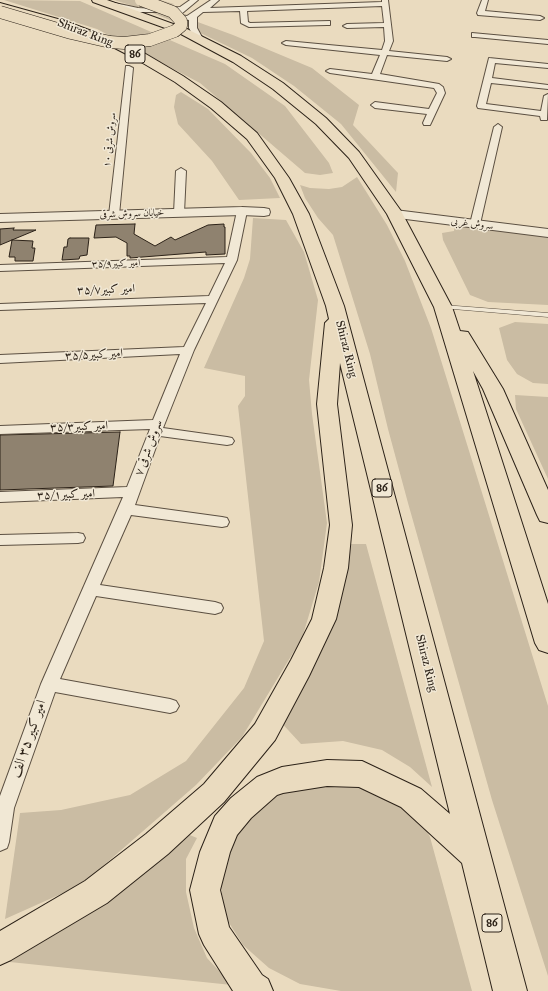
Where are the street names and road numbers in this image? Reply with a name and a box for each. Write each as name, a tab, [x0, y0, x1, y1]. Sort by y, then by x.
street label: Shiraz Ring	[55, 16, 115, 50]
road number: 86	[125, 45, 145, 63]
street label: سروش شرقی ۱۰	[101, 112, 119, 168]
street label: خیابان سروش شرقی	[100, 207, 164, 221]
street label: سروش غربی	[450, 215, 494, 233]
street label: امیر کبیر۳۵/۹	[92, 257, 140, 271]
street label: امیر کبیر۳۵/۷	[77, 282, 135, 298]
street label: Shiraz Ring	[332, 319, 360, 379]
street label: امیر کبیر۳۵/۵	[65, 346, 123, 364]
street label: سروش شرقی ۷	[132, 418, 166, 478]
street label: امیر کبیر۳۵/۳	[50, 419, 108, 435]
road number: 86	[372, 479, 392, 497]
street label: امیر کبیر۳۵/۱	[37, 487, 95, 503]
street label: Shiraz Ring	[412, 633, 440, 693]
street label: امیر کبیر ۳۵ الف	[8, 698, 50, 780]
road number: 86	[482, 914, 502, 932]

